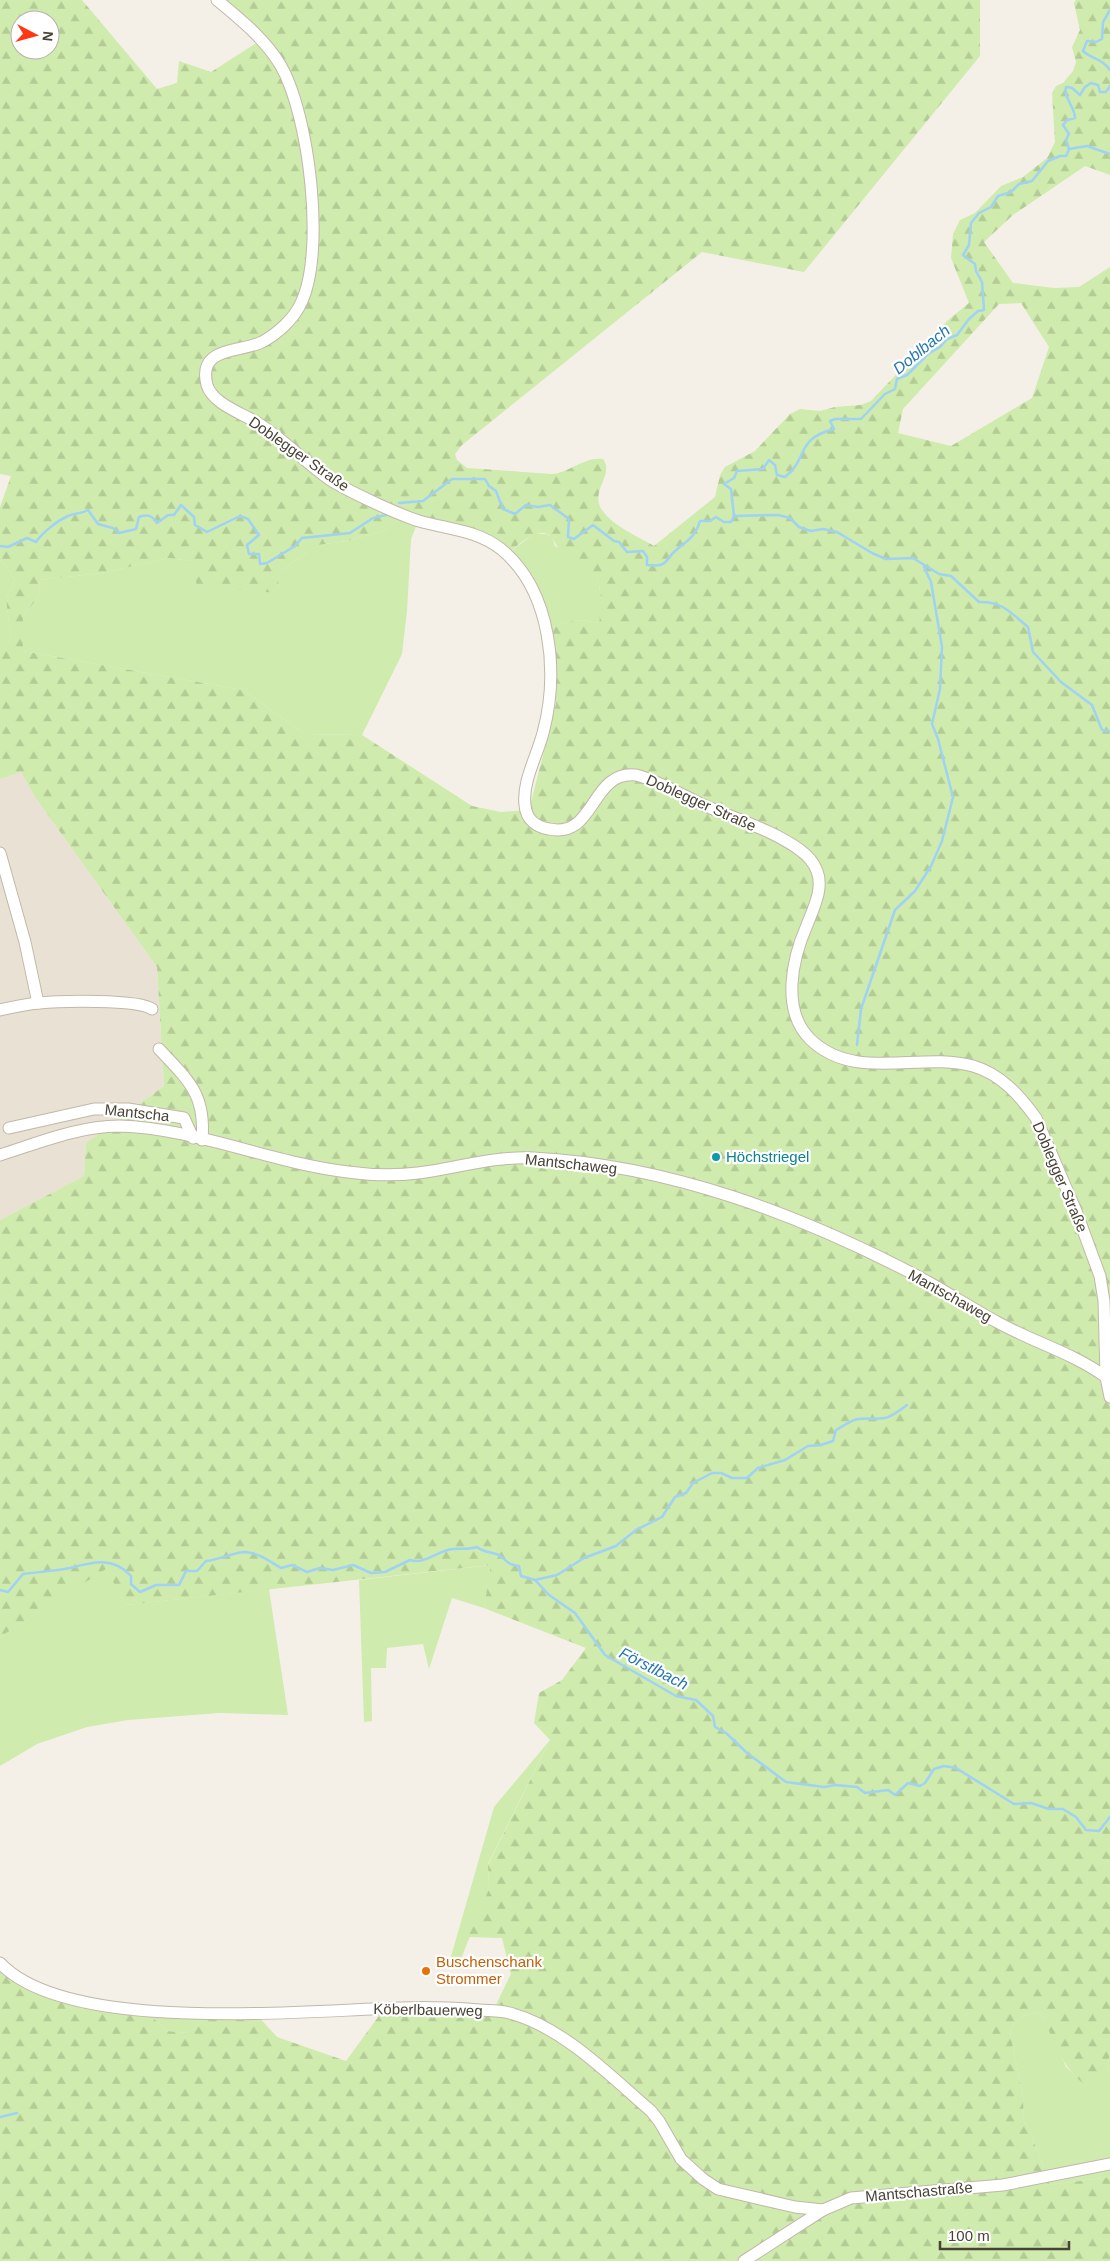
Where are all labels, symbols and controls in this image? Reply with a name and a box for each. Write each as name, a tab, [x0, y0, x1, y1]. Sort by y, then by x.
north arrow	[10, 10, 60, 60]
text: N	[39, 30, 56, 42]
water label: Doblbach	[890, 321, 953, 377]
street label: Doblegger Straße	[246, 413, 353, 495]
street label: Doblegger Straße	[644, 771, 759, 834]
street label: Mantscha	[104, 1101, 171, 1124]
street label: Doblegger Straße	[1030, 1119, 1091, 1235]
place label: Höchstriegel	[726, 1148, 809, 1165]
street label: Mantschaweg	[524, 1150, 618, 1177]
marker: Höchstriegel	[710, 1151, 722, 1163]
street label: Mantschaweg	[906, 1266, 995, 1325]
water label: Förstlbach	[617, 1644, 691, 1693]
place label: Buschenschank Strommer	[436, 1953, 542, 1987]
marker: Buschenschank Strommer	[420, 1965, 432, 1977]
street label: Köberlbauerweg	[373, 2000, 483, 2019]
street label: Mantschastraße	[865, 2178, 973, 2205]
scale bar	[940, 2218, 1069, 2250]
text: 100 m	[948, 2227, 990, 2244]

